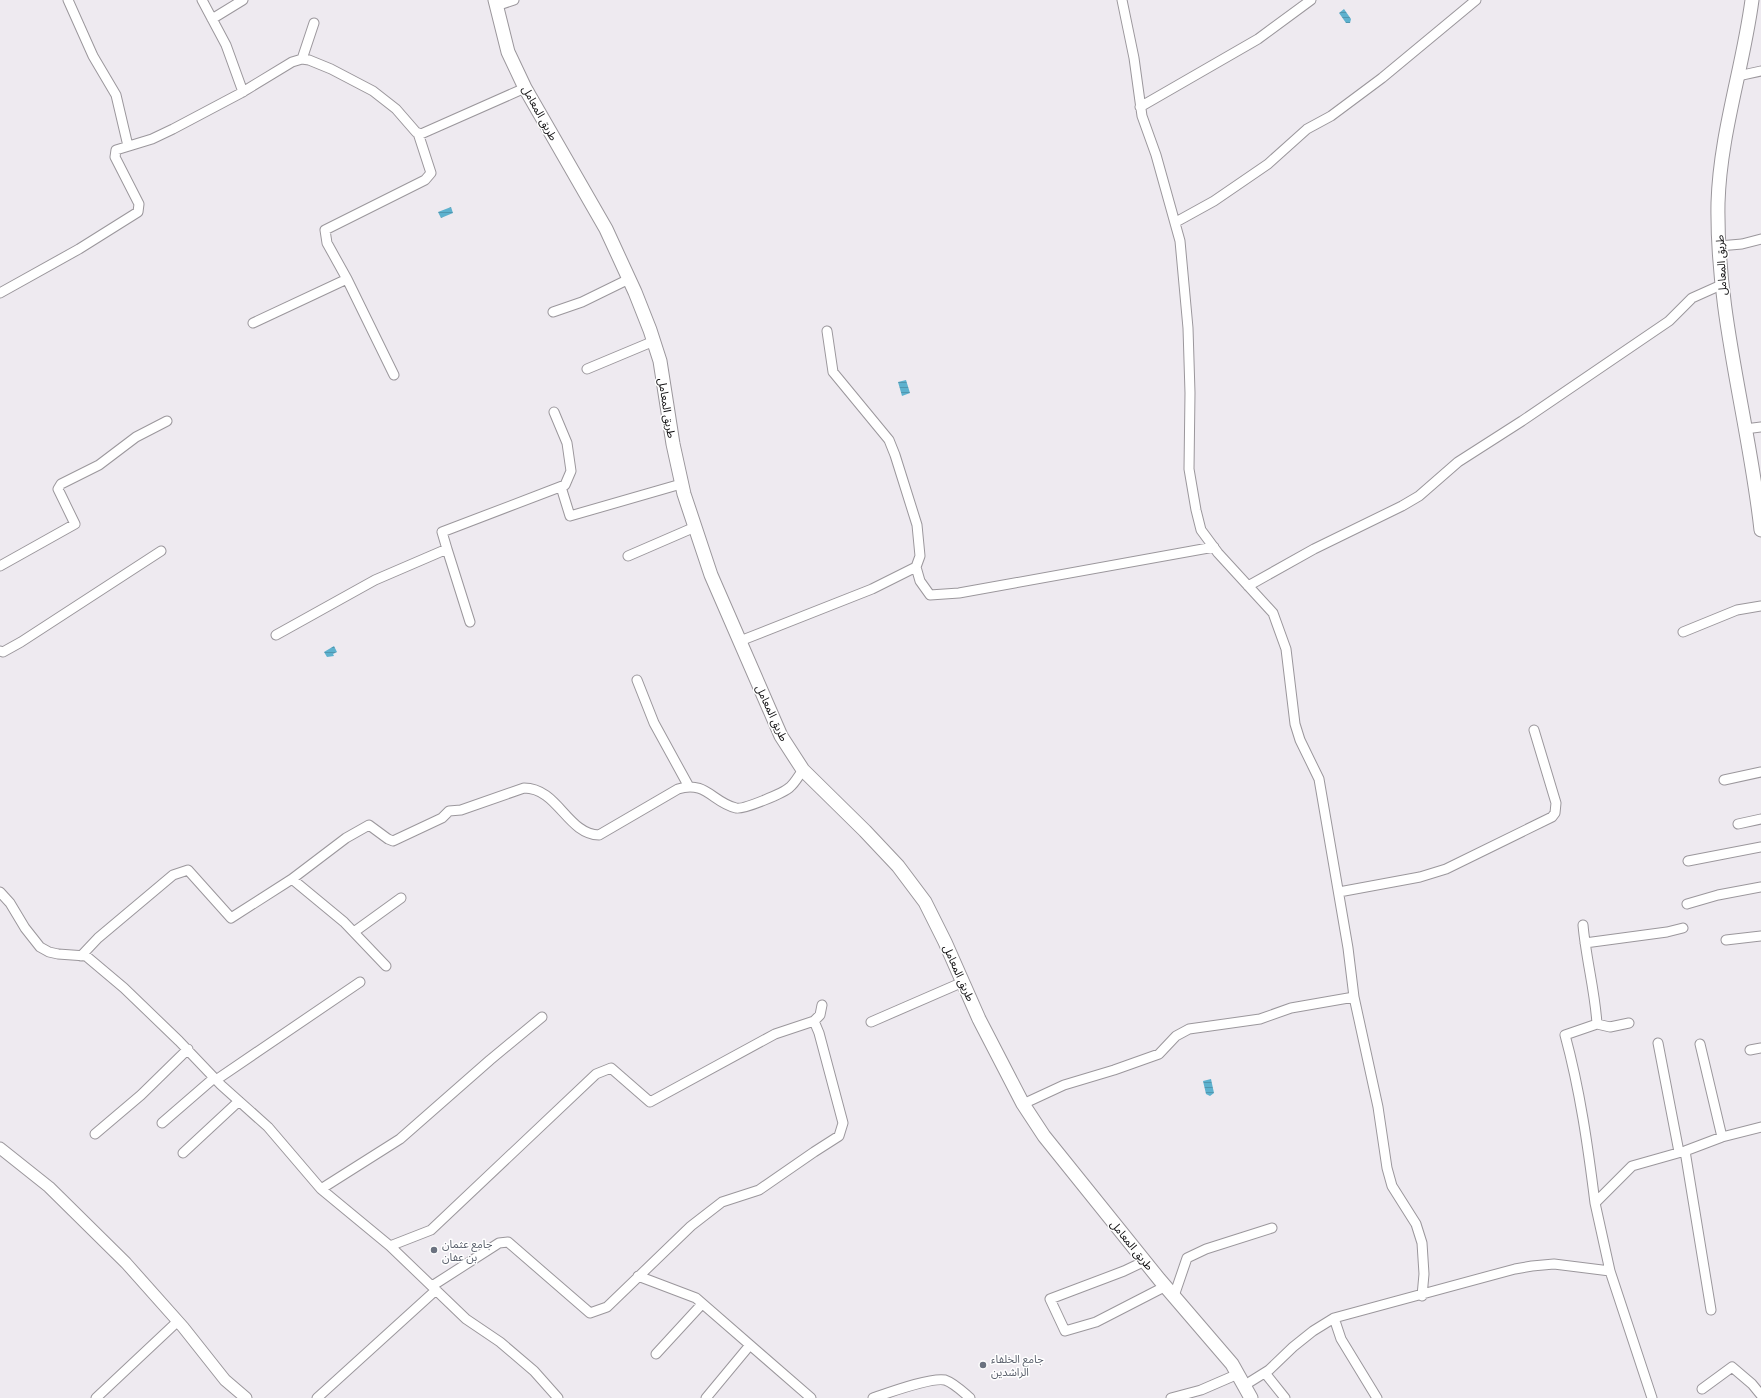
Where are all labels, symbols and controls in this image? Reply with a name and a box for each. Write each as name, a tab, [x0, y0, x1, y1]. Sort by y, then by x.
street label: طريق المعامل	[519, 83, 561, 143]
street label: طريق المعامل	[1712, 234, 1730, 296]
street label: طريق المعامل	[655, 377, 679, 439]
street label: طريق المعامل	[753, 683, 791, 743]
street label: طريق المعامل	[940, 942, 978, 1004]
street label: طريق المعامل	[1107, 1217, 1157, 1273]
place label: جامع عثمان بن عفان	[442, 1237, 493, 1264]
marker: جامع عثمان بن عفان	[429, 1245, 439, 1255]
place label: جامع الخلفاء الراشدين	[991, 1352, 1044, 1379]
marker: جامع الخلفاء الراشدين	[978, 1360, 988, 1370]

